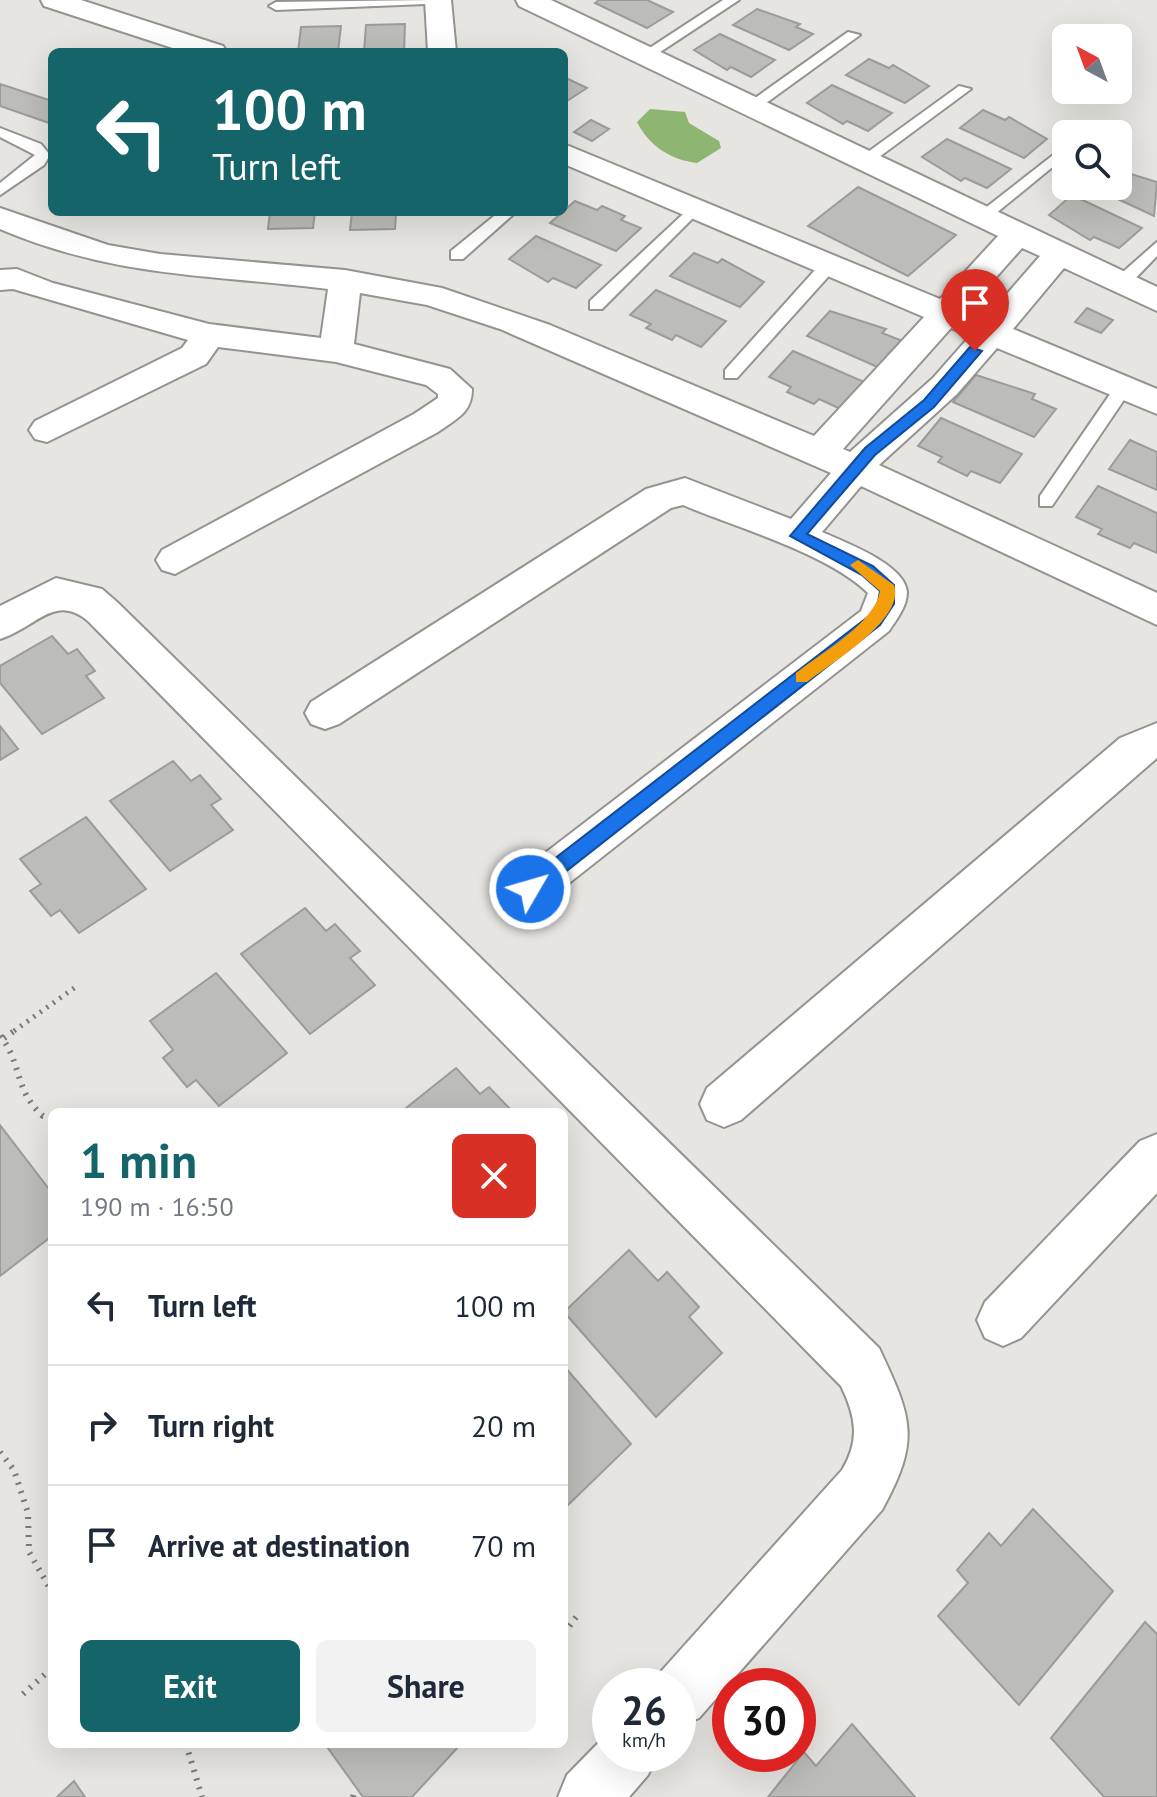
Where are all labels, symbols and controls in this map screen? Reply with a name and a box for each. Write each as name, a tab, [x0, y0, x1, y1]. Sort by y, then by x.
north arrow	[1052, 24, 1132, 104]
map controls	[1052, 24, 1132, 200]
text: 100 m	[212, 73, 367, 145]
icon: left	[80, 80, 184, 184]
button: search	[1052, 120, 1132, 200]
text: Turn left	[212, 143, 341, 190]
pin	[941, 269, 1009, 351]
icon: arrive	[953, 281, 997, 325]
position arrow	[488, 847, 572, 931]
text: 1 min	[80, 1129, 197, 1191]
button: close	[452, 1134, 536, 1218]
text: 190 m · 16:50	[80, 1190, 234, 1223]
icon: left	[80, 1283, 124, 1327]
text: Turn left	[148, 1286, 256, 1325]
text: 100 m	[455, 1286, 536, 1325]
icon: right	[80, 1403, 124, 1447]
text: Turn right	[148, 1406, 274, 1445]
text: 20 m	[471, 1406, 536, 1445]
icon: arrive	[80, 1523, 124, 1567]
text: Arrive at destination	[148, 1526, 410, 1565]
text: 70 m	[471, 1526, 536, 1565]
button: Exit	[80, 1640, 300, 1732]
button: Share	[316, 1640, 536, 1732]
speed limit sign: 30	[712, 1668, 816, 1772]
text: 26	[621, 1684, 667, 1736]
text: km/h	[622, 1727, 666, 1753]

